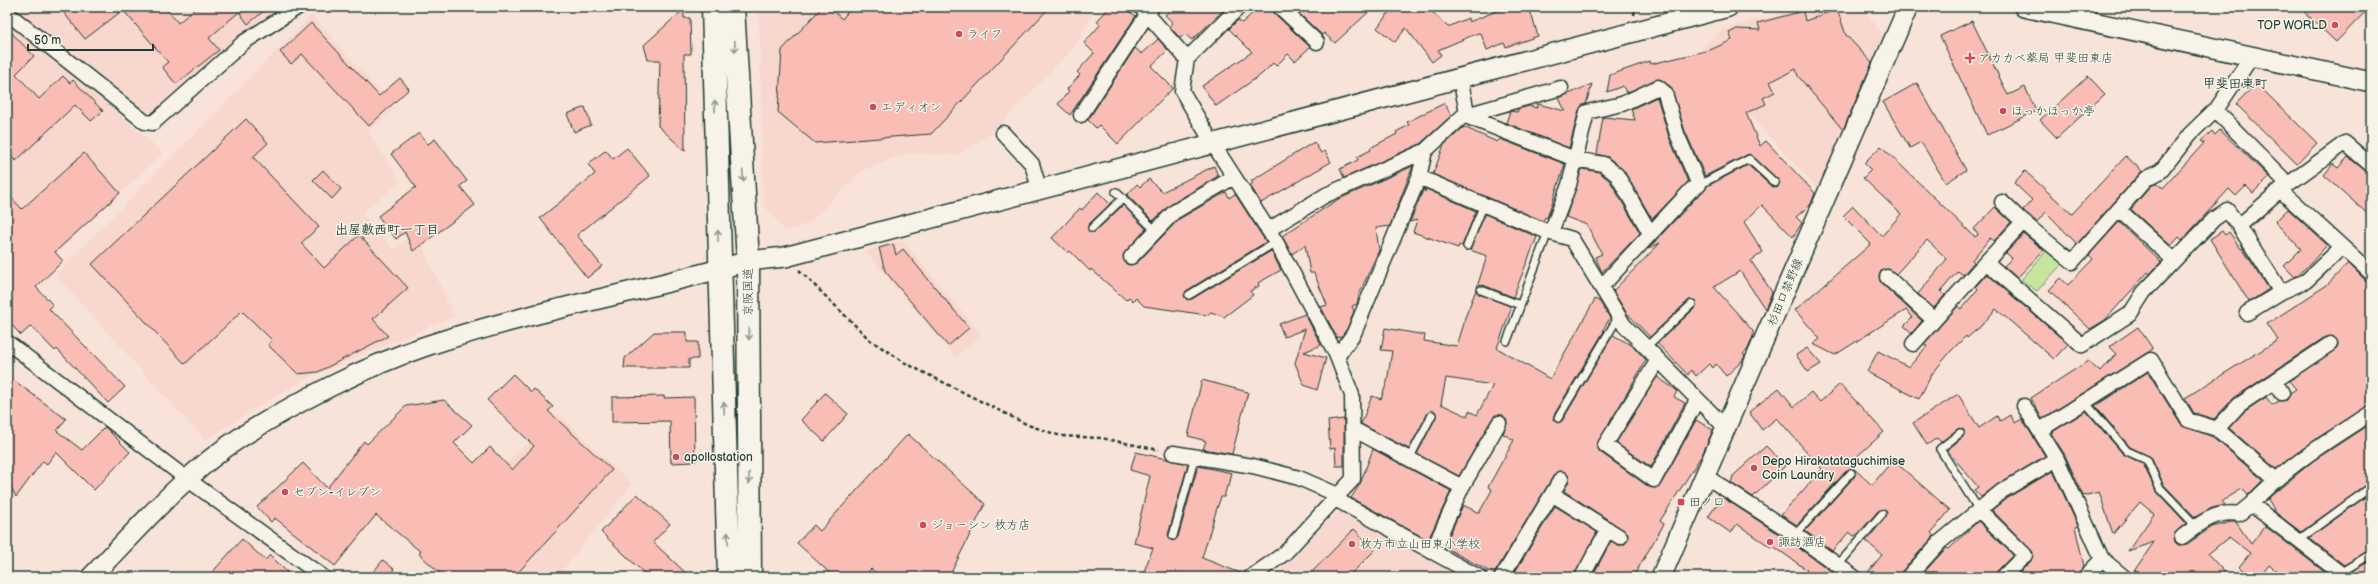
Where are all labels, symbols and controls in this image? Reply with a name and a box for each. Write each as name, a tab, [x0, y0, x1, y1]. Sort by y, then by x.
place label: TOP WORLD	[2257, 18, 2327, 33]
marker: TOP WORLD	[2330, 20, 2340, 30]
scale bar	[28, 26, 153, 52]
place label: ライフ	[967, 27, 1003, 42]
marker: ライフ	[954, 29, 964, 39]
text: 50 m	[34, 33, 61, 48]
one-way arrow	[732, 39, 739, 52]
place label: アカカベ薬局 甲斐田東店	[1978, 51, 2113, 66]
marker: アカカベ薬局 甲斐田東店	[1965, 53, 1975, 63]
district label: 甲斐田東町	[2202, 76, 2268, 92]
one-way arrow	[711, 100, 719, 113]
place label: エディオン	[881, 100, 941, 115]
marker: エディオン	[868, 102, 878, 112]
place label: ほっかほっか亭	[2011, 104, 2095, 119]
marker: ほっかほっか亭	[1998, 106, 2008, 116]
one-way arrow	[740, 169, 747, 182]
district label: 出屋敷西町一丁目	[335, 222, 439, 238]
one-way arrow	[714, 230, 722, 243]
street label: 杉田口禁野線	[1764, 256, 1806, 328]
street label: 京阪国道	[741, 268, 756, 316]
one-way arrow	[745, 327, 752, 340]
one-way arrow	[720, 402, 727, 415]
place label: apollostation	[684, 450, 753, 465]
marker: apollostation	[671, 452, 681, 462]
place label: Depo Hirakatataguchimise Coin Laundry	[1762, 454, 1905, 483]
marker: Depo Hirakatataguchimise Coin Laundry	[1749, 463, 1759, 473]
one-way arrow	[745, 471, 753, 484]
place label: セブン-イレブン	[293, 485, 381, 500]
marker: セブン-イレブン	[280, 487, 290, 497]
place label: 田ノ口	[1689, 495, 1725, 510]
marker: 田ノ口	[1676, 497, 1686, 507]
place label: ジョーシン 枚方店	[931, 518, 1030, 533]
marker: ジョーシン 枚方店	[918, 520, 928, 530]
one-way arrow	[724, 532, 732, 545]
place label: 諏訪酒店	[1778, 535, 1826, 550]
place label: 枚方市立山田東小学校	[1360, 537, 1480, 552]
marker: 諏訪酒店	[1765, 537, 1775, 547]
marker: 枚方市立山田東小学校	[1347, 539, 1357, 549]

